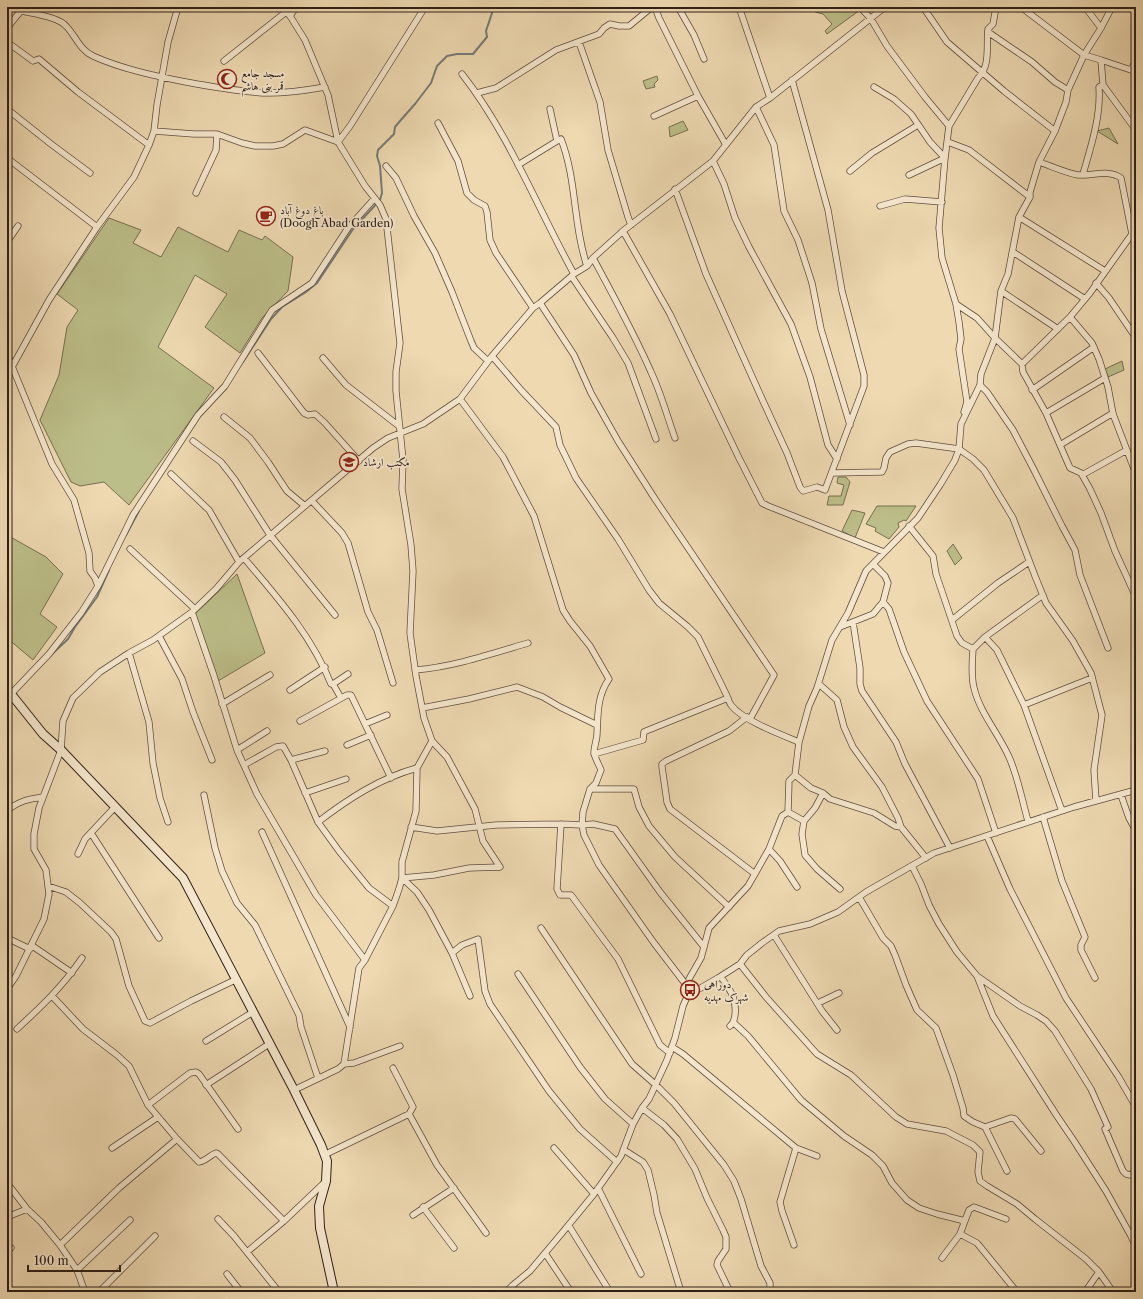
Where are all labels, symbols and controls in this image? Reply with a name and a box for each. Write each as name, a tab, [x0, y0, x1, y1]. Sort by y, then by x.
place label: مسجد جامع قمر بنی هاشم	[241, 66, 284, 97]
mosque icon: مسجد جامع قمر بنی هاشم	[216, 68, 238, 90]
place label: باغ دوغ آباد (Doogh Abad Garden)	[280, 203, 393, 230]
cafe icon: باغ دوغ آباد (Doogh Abad Garden)	[255, 205, 277, 227]
school or university icon: مکتب ارشاد	[338, 451, 360, 473]
place label: مکتب ارشاد	[363, 455, 410, 470]
place label: دوراهی شهرک مهدیه	[704, 977, 749, 1005]
bus stop icon: دوراهی شهرک مهدیه	[679, 979, 701, 1001]
scale bar	[28, 1247, 120, 1273]
text: 100 m	[34, 1253, 69, 1268]

